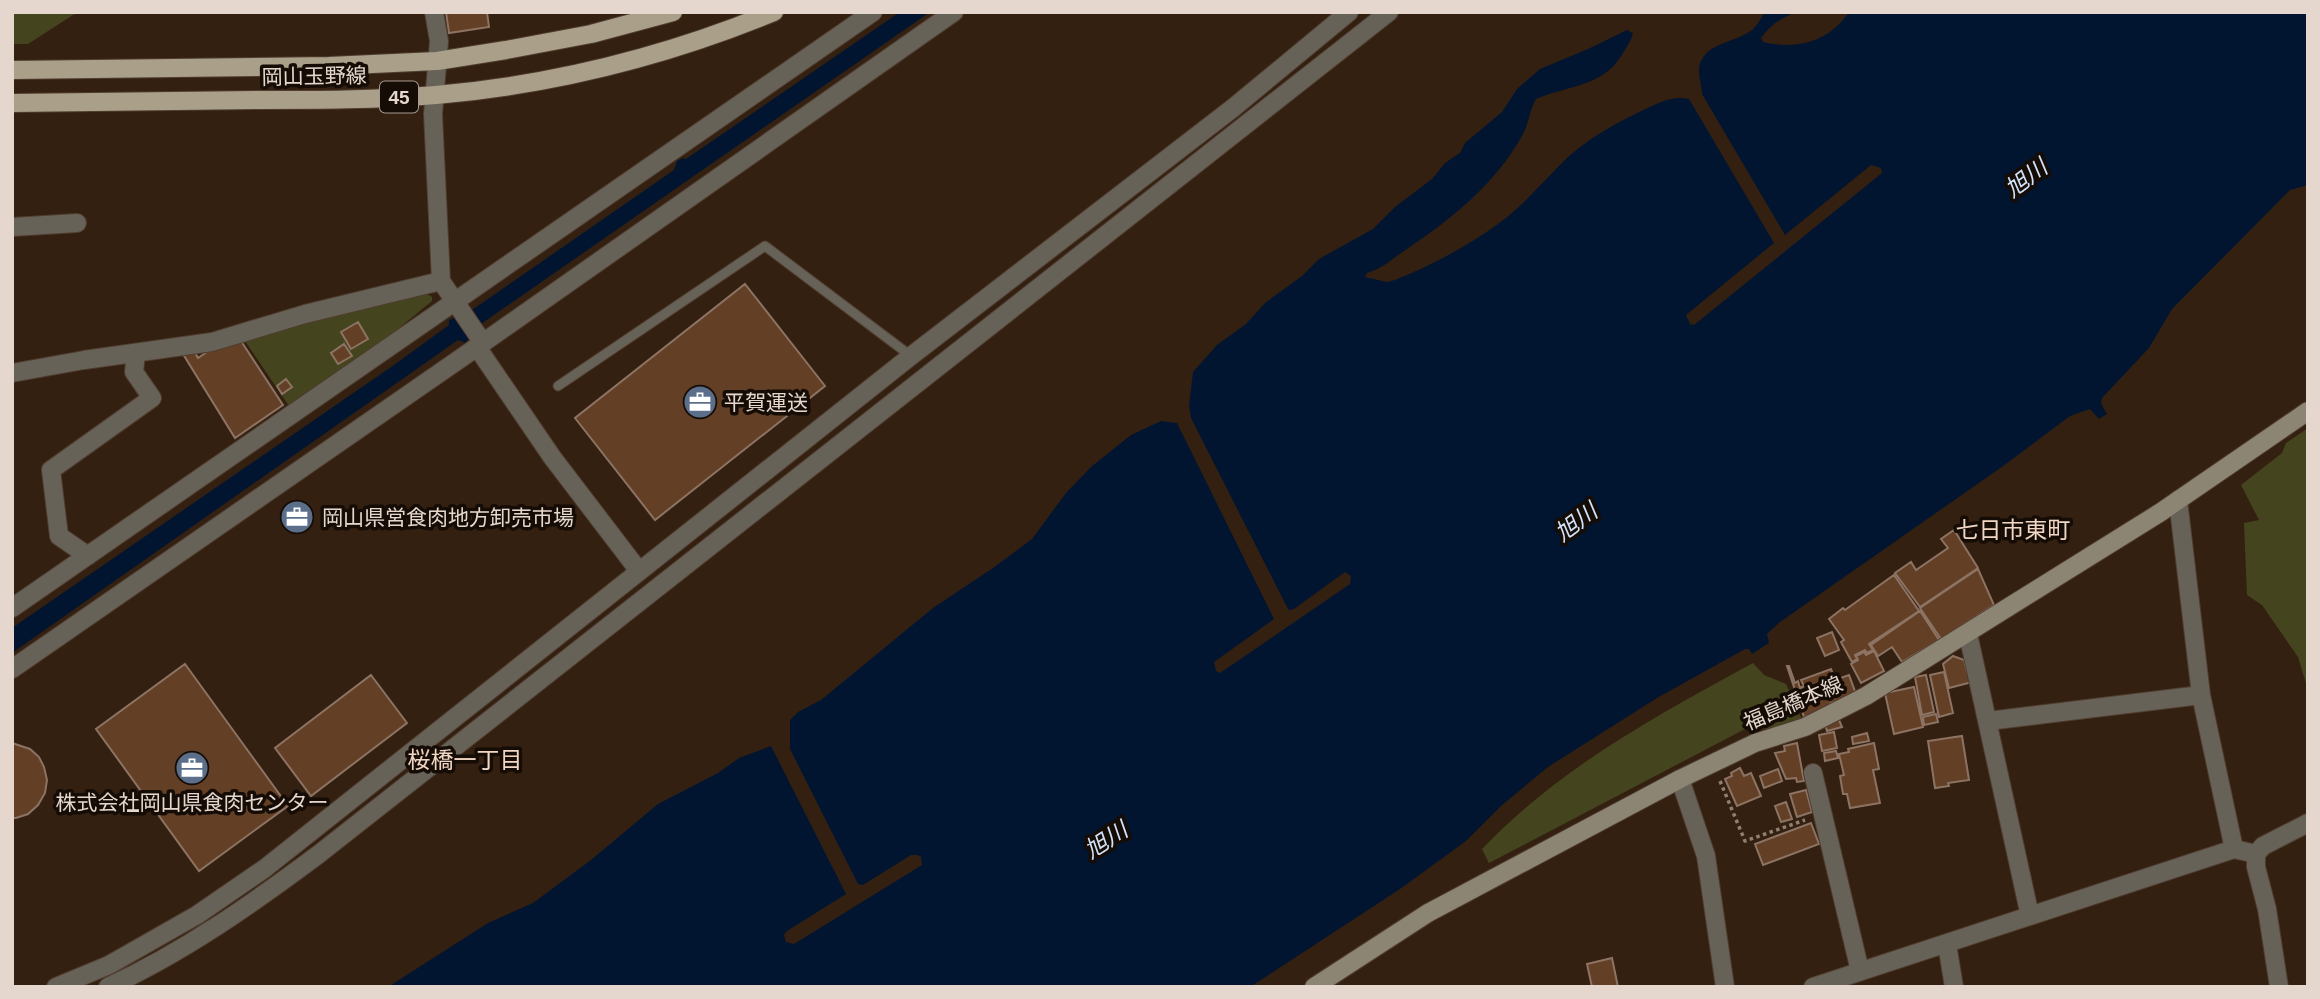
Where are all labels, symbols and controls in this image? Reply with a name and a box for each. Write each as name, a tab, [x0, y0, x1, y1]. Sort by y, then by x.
street label: 岡山玉野線	[261, 64, 367, 88]
road number: 45	[380, 82, 418, 113]
water label: 旭川	[2000, 152, 2055, 202]
office icon: 平賀運送	[681, 383, 719, 421]
place label: 平賀運送	[724, 391, 808, 414]
water label: 旭川	[1550, 496, 1605, 546]
office icon: 岡山県営食肉地方卸売市場	[278, 498, 316, 536]
place label: 岡山県営食肉地方卸売市場	[322, 506, 574, 529]
district label: 七日市東町	[1956, 517, 2071, 543]
street label: 福島橋本線	[1740, 672, 1846, 734]
district label: 桜橋一丁目	[408, 747, 523, 773]
office icon: 株式会社岡山県食肉センター	[173, 749, 211, 787]
place label: 株式会社岡山県食肉センター	[56, 791, 329, 814]
water label: 旭川	[1080, 815, 1135, 863]

